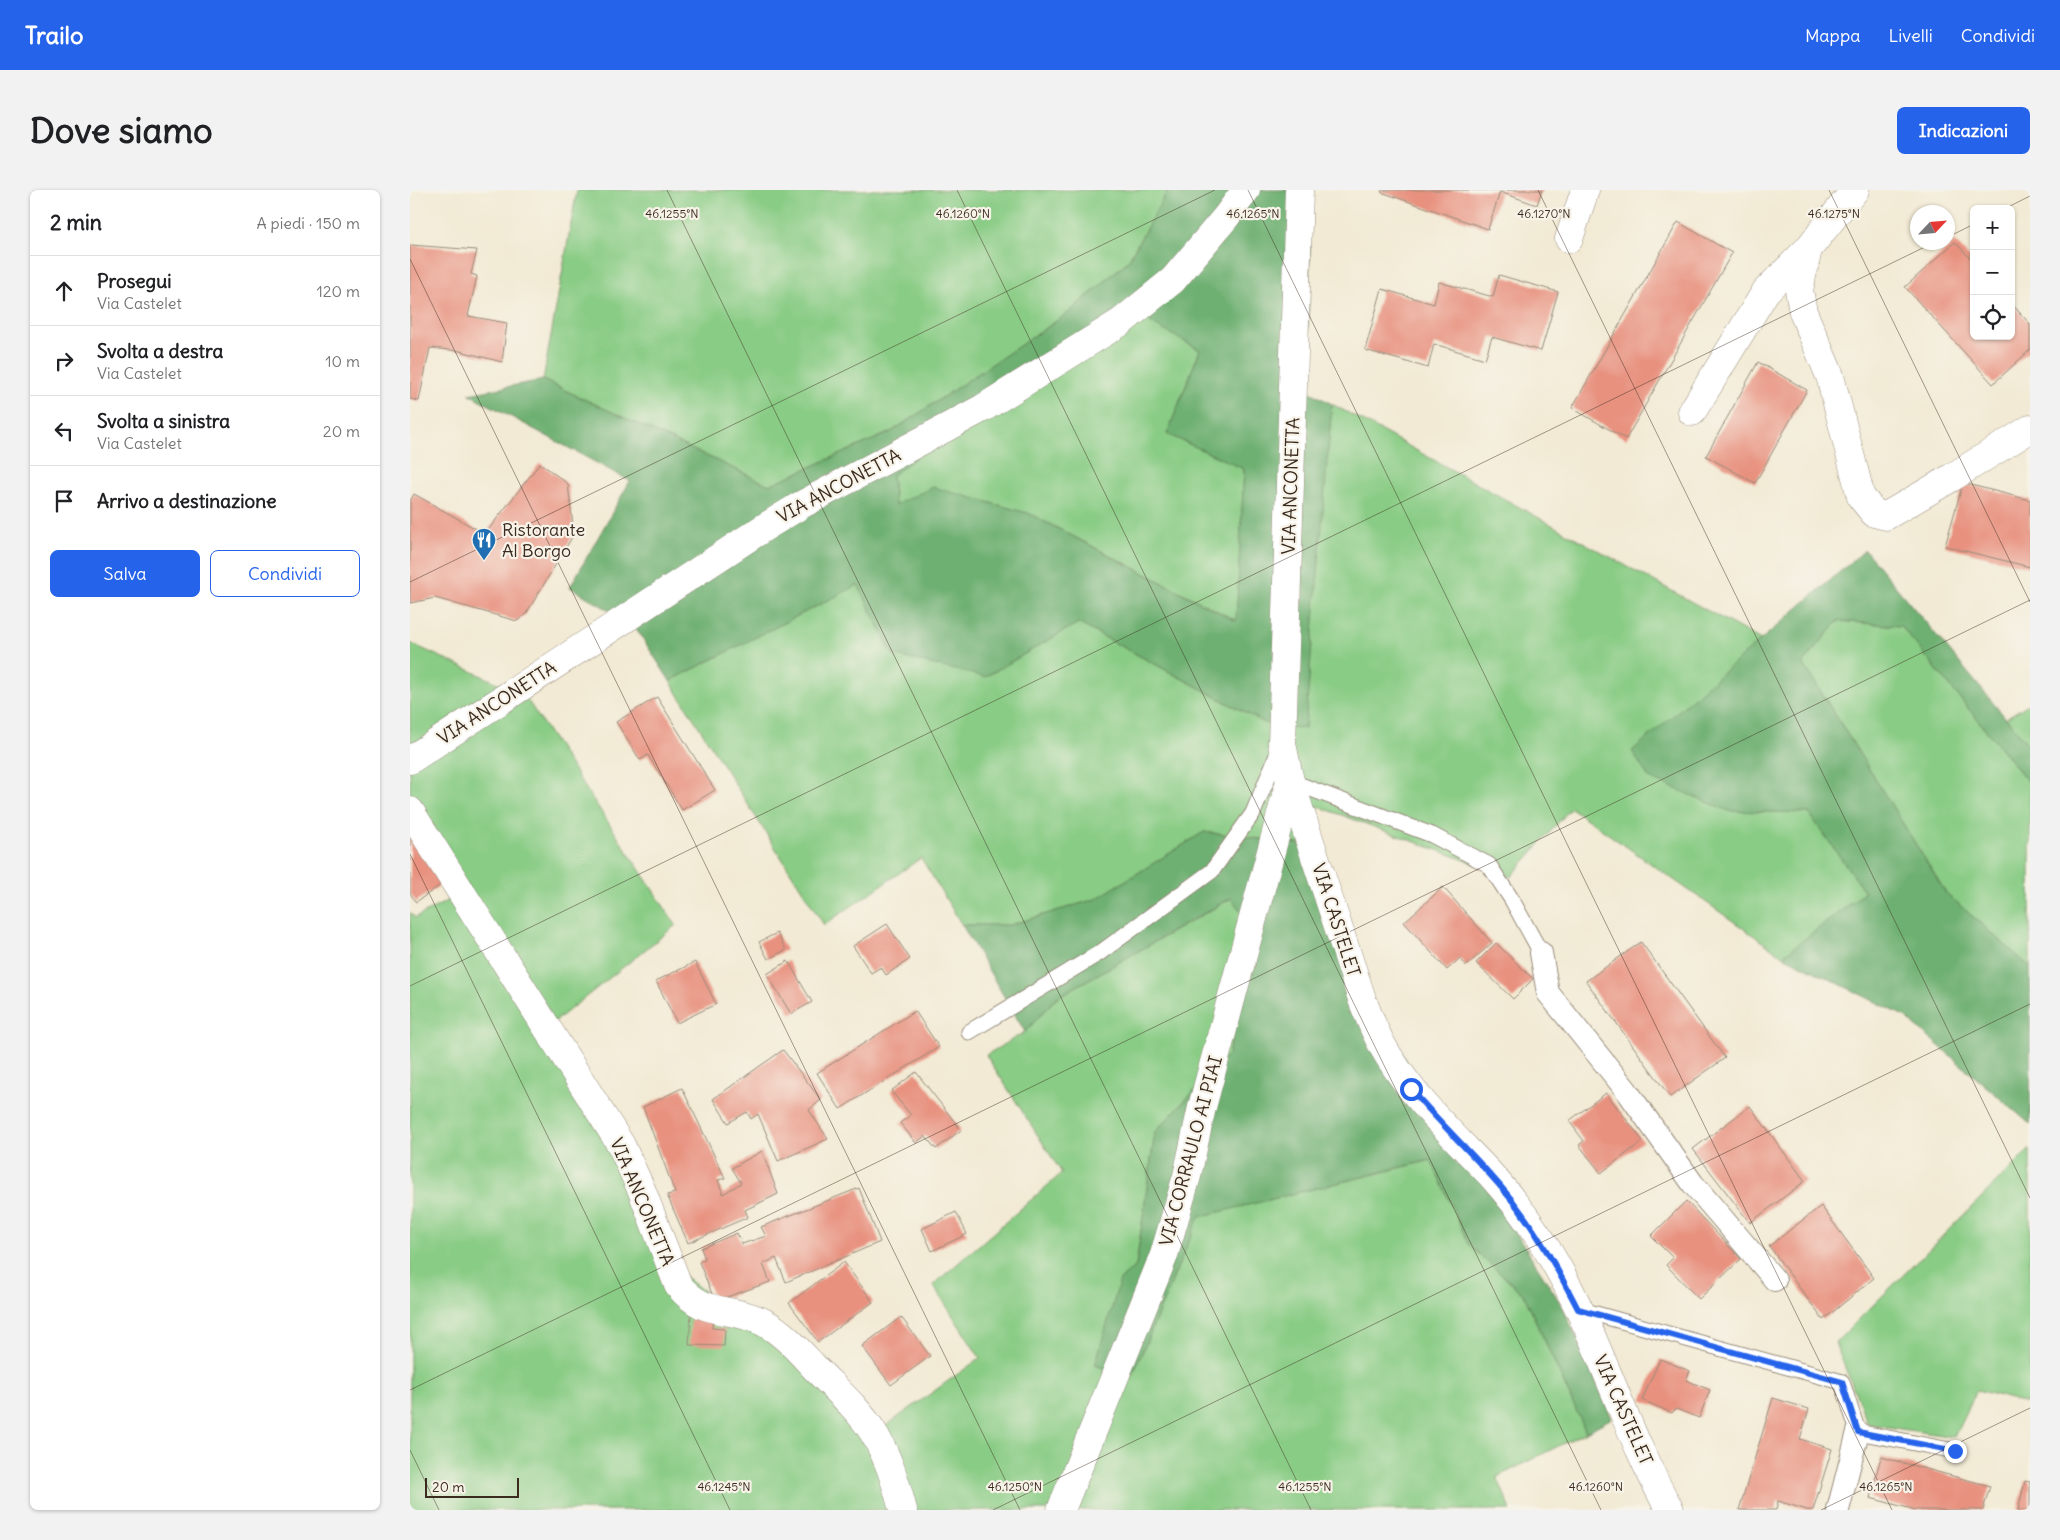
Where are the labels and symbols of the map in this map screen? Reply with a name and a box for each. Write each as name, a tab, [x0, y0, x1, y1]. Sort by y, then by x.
north arrow	[1910, 205, 1955, 250]
text: 46.1255°N	[645, 206, 699, 221]
text: 46.1260°N	[936, 206, 990, 221]
text: 46.1265°N	[1226, 206, 1280, 221]
text: 46.1270°N	[1517, 206, 1571, 221]
text: 46.1275°N	[1808, 206, 1860, 221]
street label: VIA ANCONETTA	[1277, 417, 1304, 555]
street label: VIA ANCONETTA	[773, 443, 905, 528]
place label: Ristorante Al Borgo	[502, 518, 585, 562]
restaurant icon: Ristorante Al Borgo	[471, 527, 497, 561]
street label: VIA ANCONETTA	[433, 656, 560, 750]
street label: VIA CASTELET	[1307, 860, 1366, 980]
street label: VIA CORRAULO AI PIAI	[1154, 1053, 1227, 1249]
route start	[1400, 1078, 1423, 1101]
street label: VIA ANCONETTA	[605, 1134, 680, 1269]
street label: VIA CASTELET	[1589, 1351, 1658, 1468]
route end	[1944, 1440, 1967, 1463]
scale bar	[425, 1475, 519, 1498]
text: 46.1245°N	[697, 1479, 751, 1494]
text: 46.1250°N	[988, 1479, 1042, 1494]
text: 46.1255°N	[1278, 1479, 1332, 1494]
text: 46.1260°N	[1569, 1479, 1623, 1494]
text: 46.1265°N	[1859, 1479, 1913, 1494]

